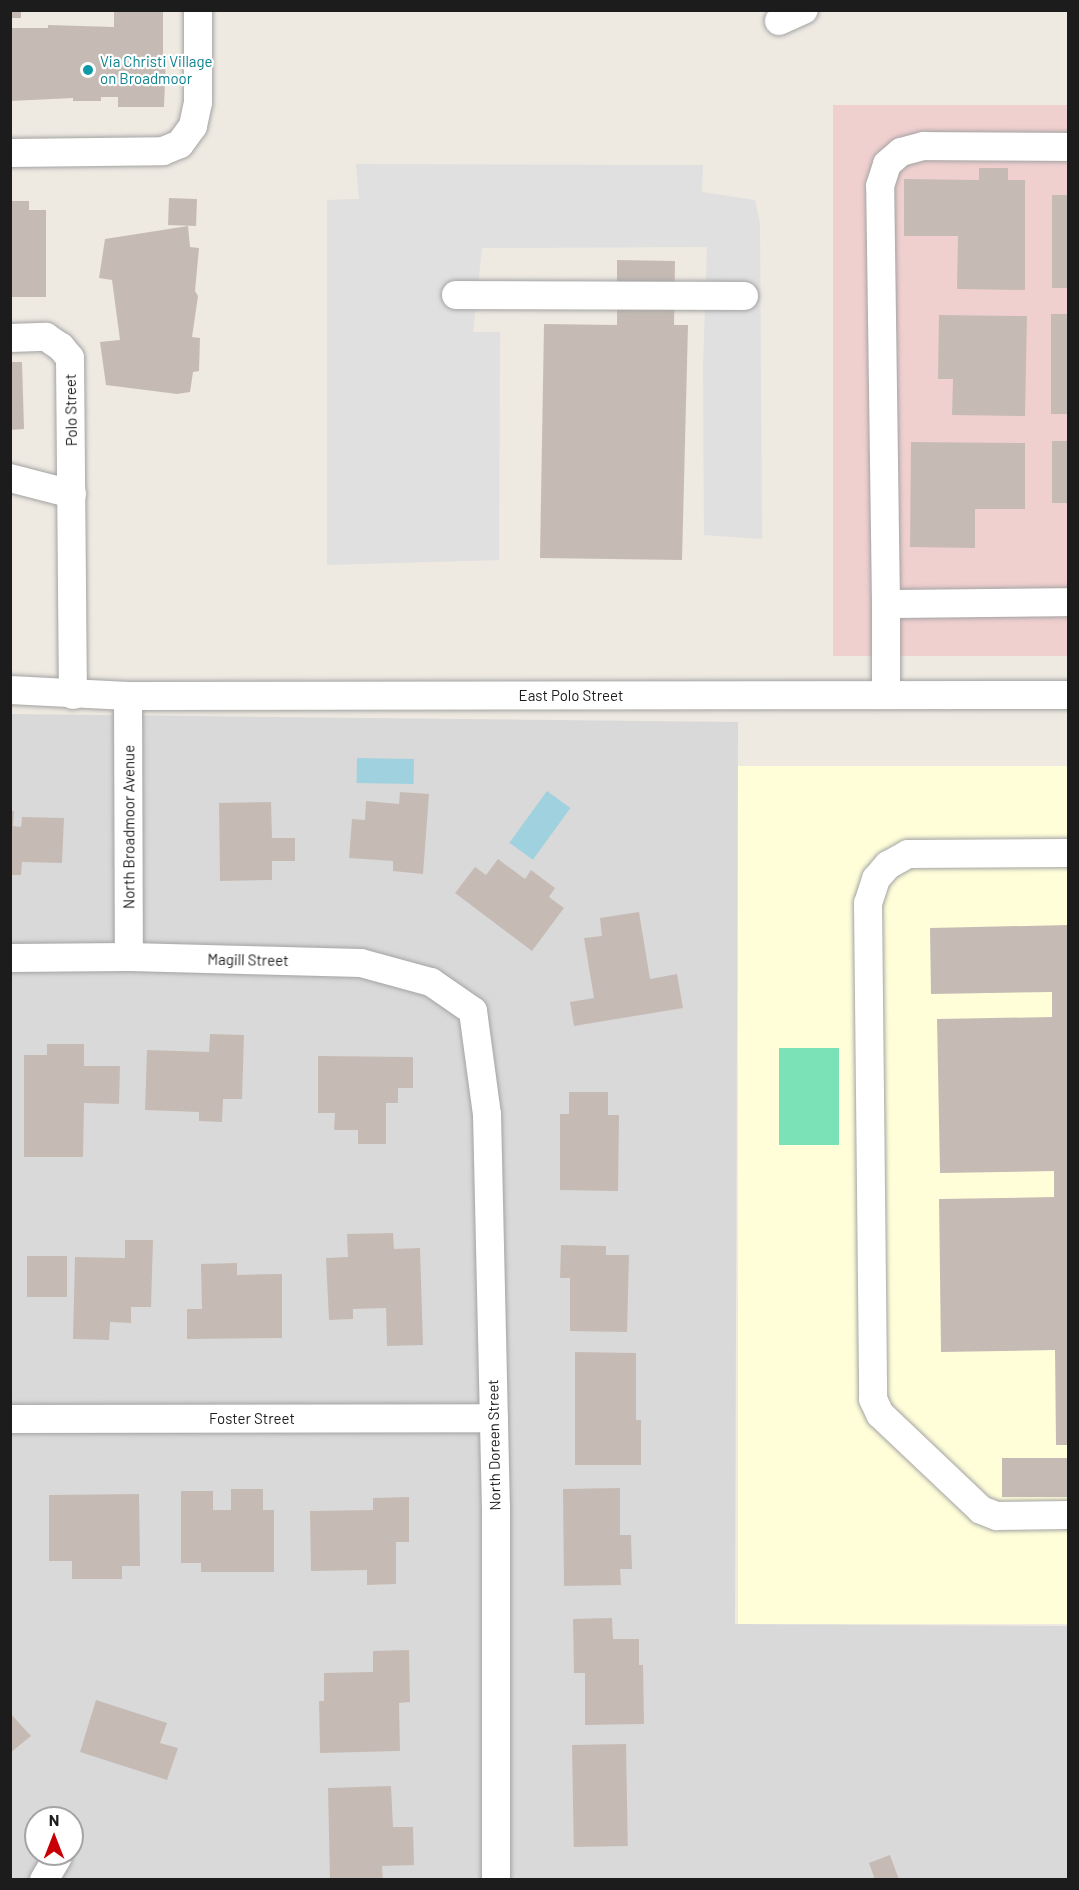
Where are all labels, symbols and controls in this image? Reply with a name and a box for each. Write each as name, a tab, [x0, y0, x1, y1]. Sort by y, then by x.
place label: Via Christi Village on Broadmoor	[100, 52, 213, 87]
marker: Via Christi Village on Broadmoor	[81, 63, 95, 77]
street label: Polo Street	[61, 374, 81, 446]
street label: East Polo Street	[519, 687, 623, 705]
street label: North Broadmoor Avenue	[120, 745, 138, 909]
street label: Magill Street	[207, 950, 289, 970]
street label: North Doreen Street	[484, 1379, 504, 1511]
street label: Foster Street	[209, 1410, 295, 1428]
north arrow	[24, 1806, 84, 1866]
text: N	[49, 1810, 59, 1829]

